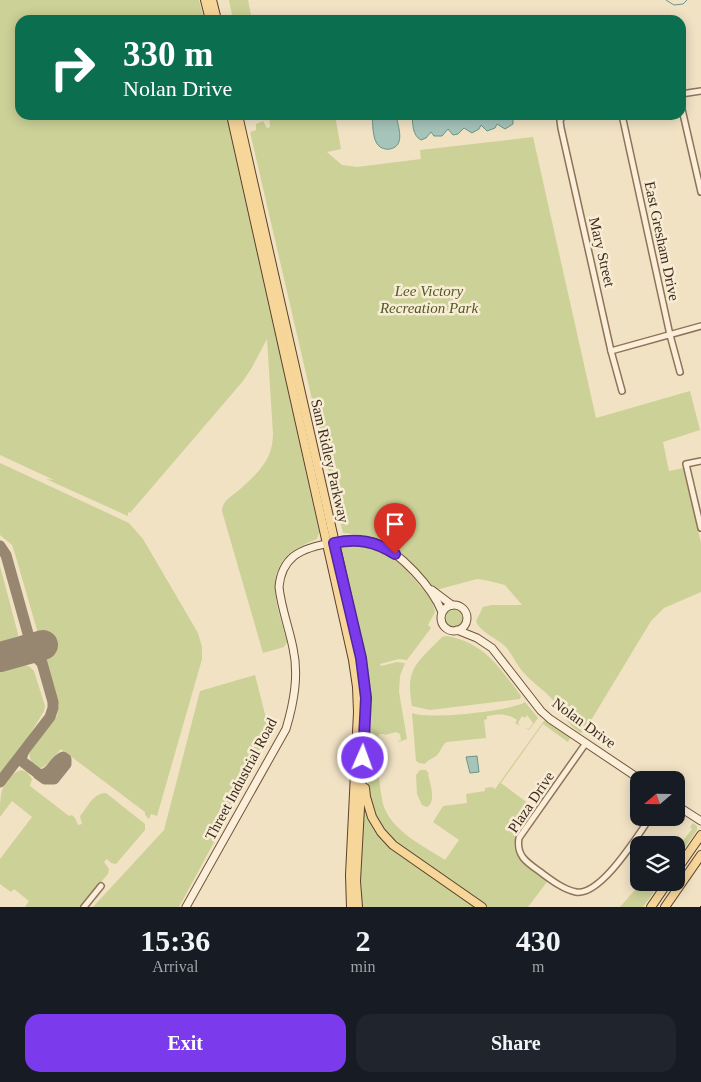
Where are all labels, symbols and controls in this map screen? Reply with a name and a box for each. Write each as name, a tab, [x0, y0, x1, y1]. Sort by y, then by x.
icon: right	[40, 35, 105, 100]
text: 330 m	[123, 35, 213, 74]
text: Nolan Drive	[123, 76, 232, 101]
street label: East Gresham Drive	[642, 180, 683, 302]
street label: Mary Street	[586, 215, 618, 289]
park label: Lee Victory Recreation Park	[379, 283, 478, 316]
street label: Sam Ridley Parkway	[308, 397, 352, 525]
pin	[374, 503, 416, 554]
icon: arrive	[381, 510, 409, 538]
street label: Nolan Drive	[549, 695, 619, 752]
street label: Threet Industrial Road	[202, 715, 280, 843]
position arrow	[336, 731, 388, 783]
street label: Plaza Drive	[505, 768, 558, 836]
north arrow	[630, 771, 685, 826]
map controls	[630, 771, 685, 891]
button: layers	[630, 836, 685, 891]
text: 15:36	[140, 924, 210, 957]
text: 2	[355, 924, 370, 957]
text: 430	[516, 924, 561, 957]
text: Arrival	[152, 958, 198, 975]
text: min	[351, 958, 375, 975]
text: m	[532, 958, 544, 975]
button: Exit	[25, 1014, 346, 1072]
button: Share	[356, 1014, 676, 1072]

